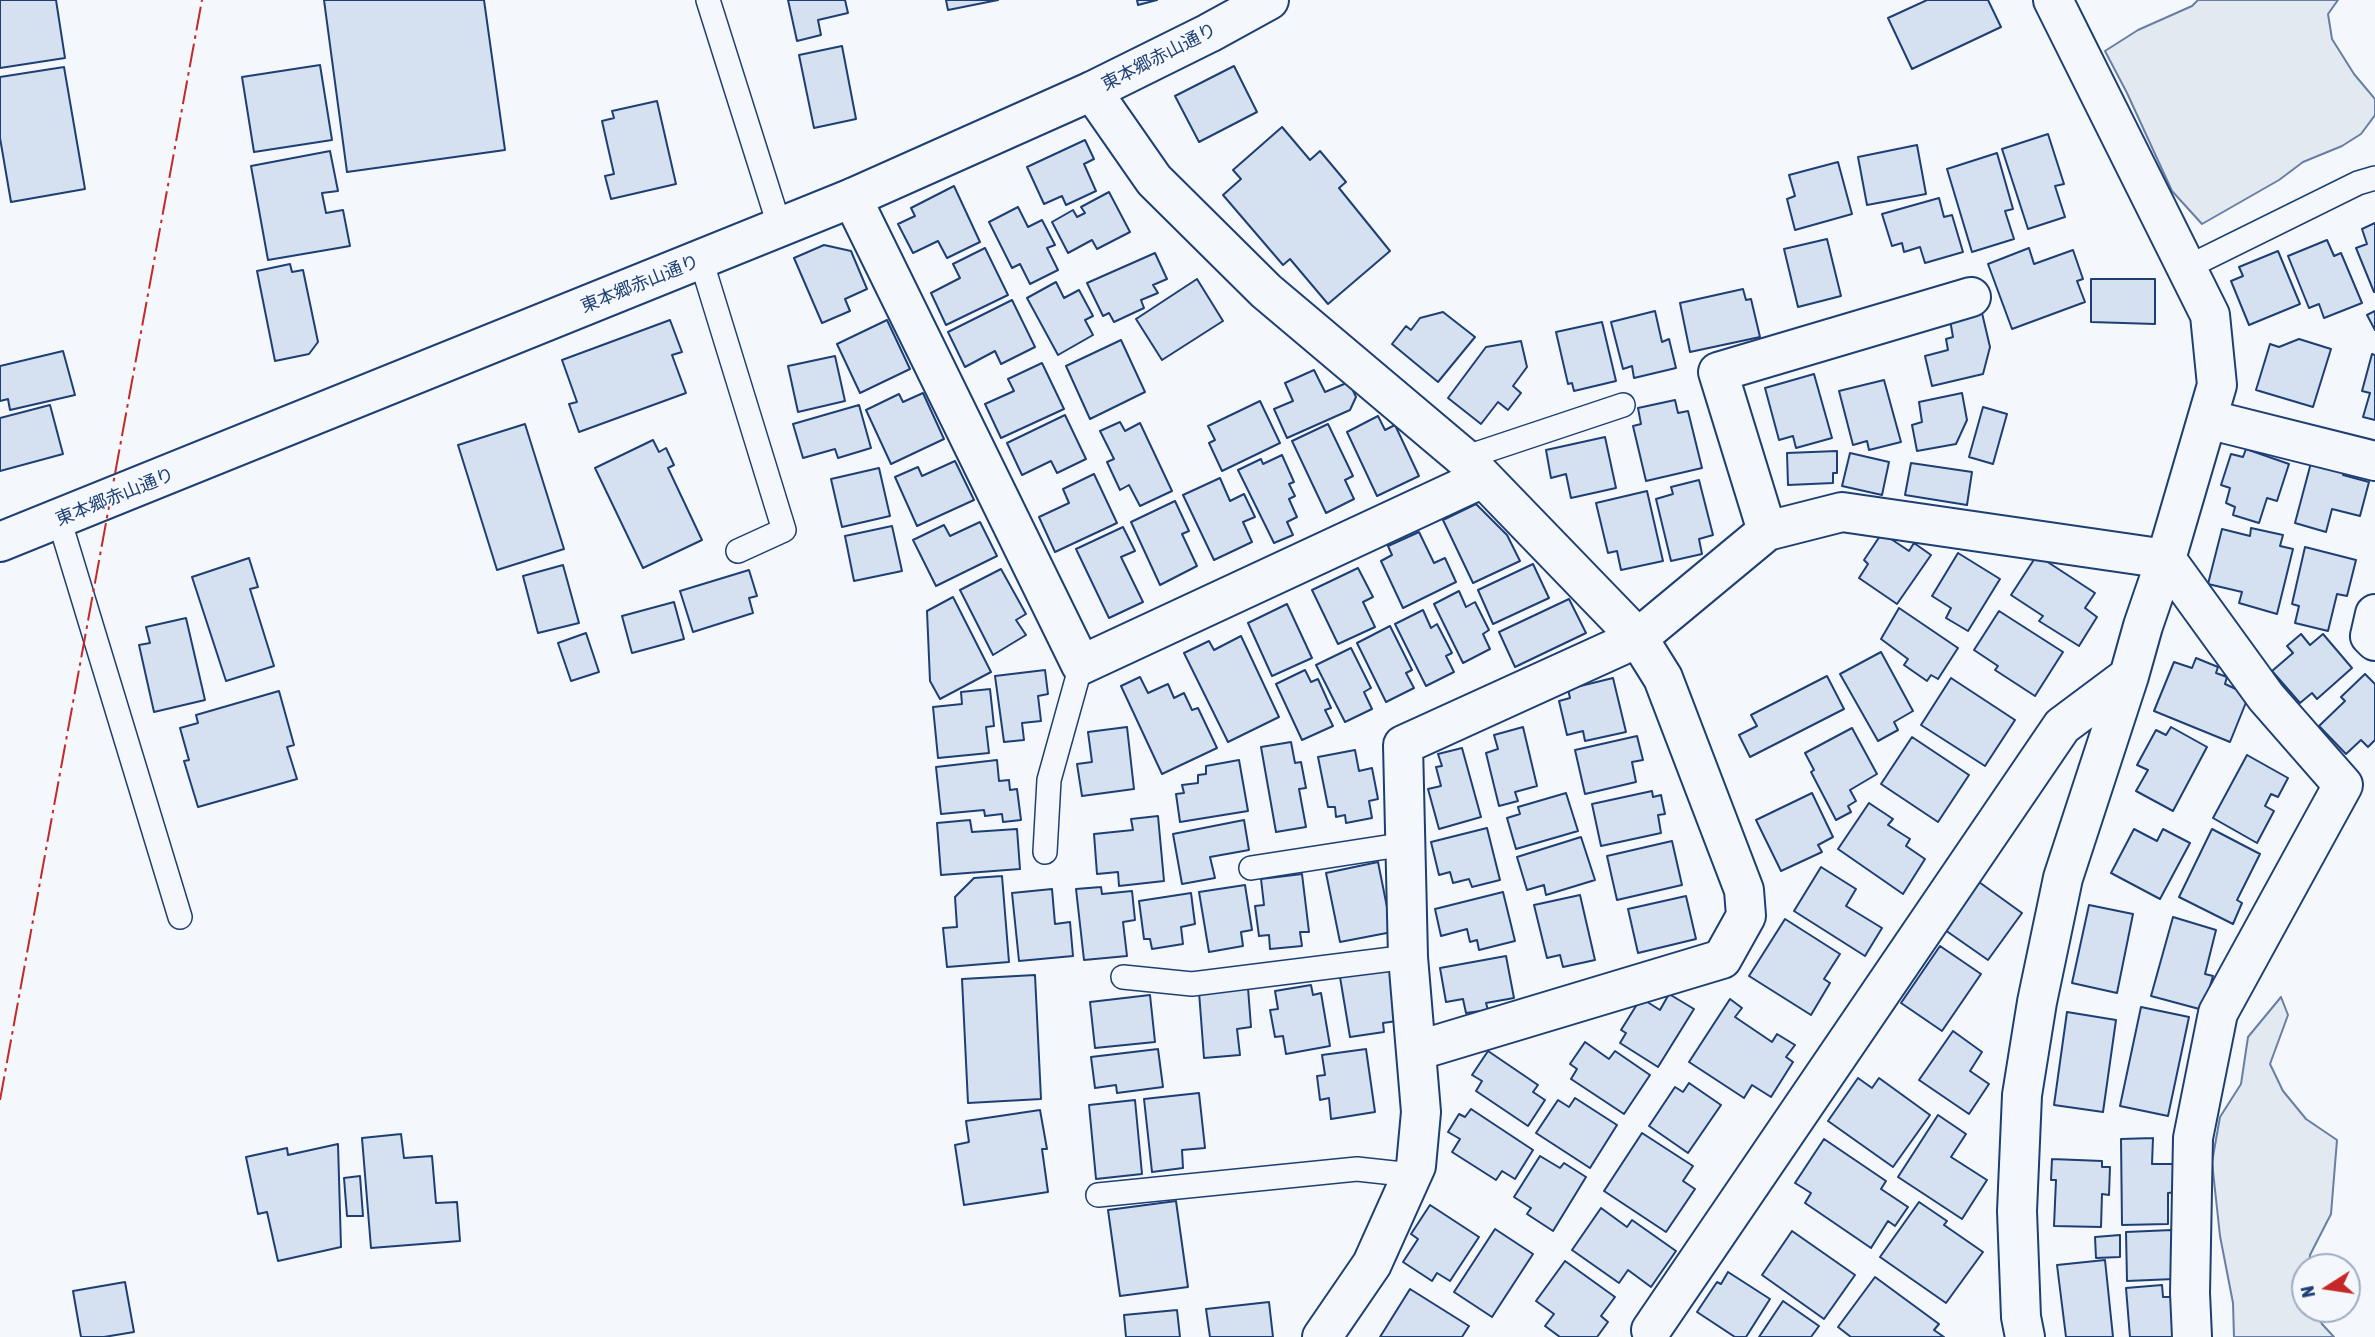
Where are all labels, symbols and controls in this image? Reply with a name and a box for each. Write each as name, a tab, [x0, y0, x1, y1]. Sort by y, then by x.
street label: 東本郷赤山通り	[1098, 19, 1220, 95]
street label: 東本郷赤山通り	[578, 250, 702, 318]
street label: 東本郷赤山通り	[53, 463, 177, 531]
north arrow	[2291, 1253, 2361, 1323]
text: N	[2295, 1284, 2319, 1300]

